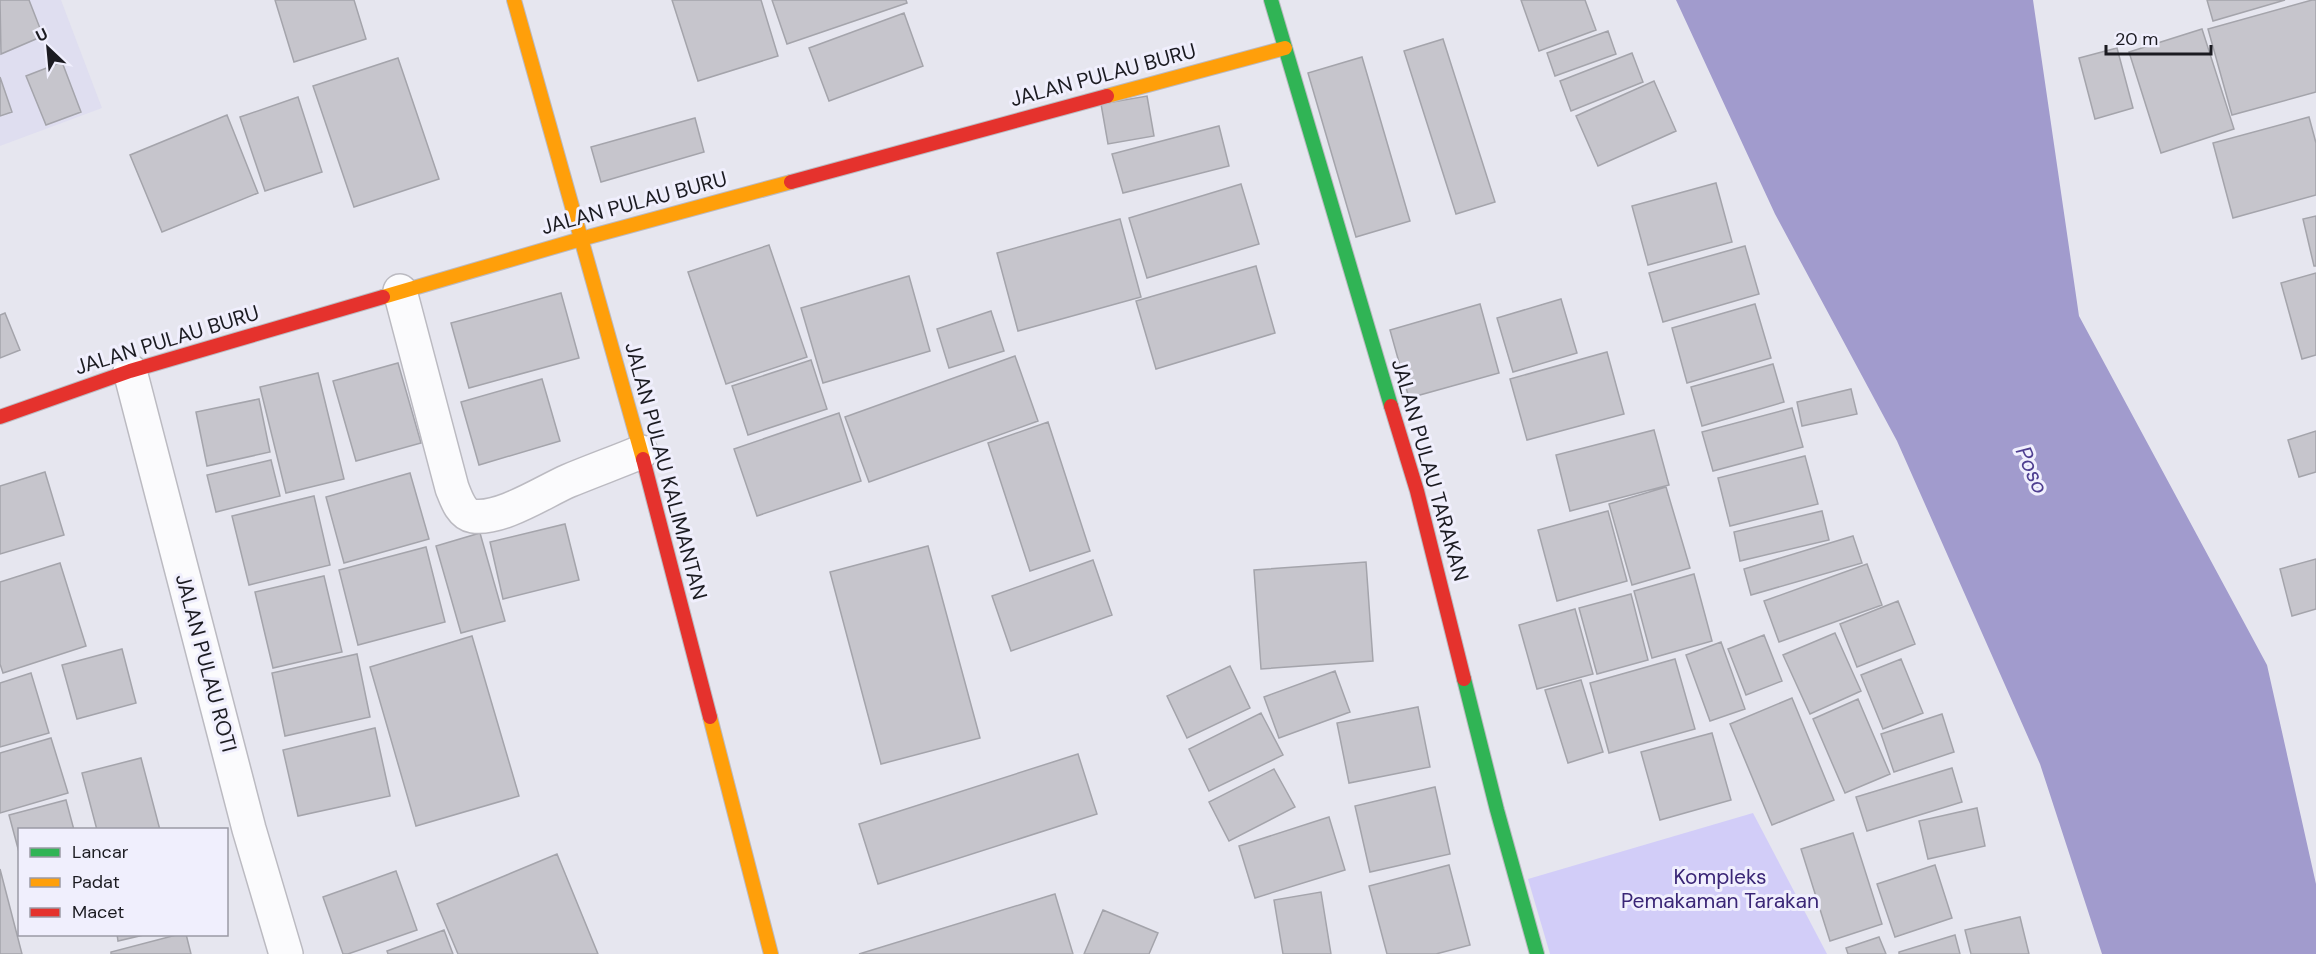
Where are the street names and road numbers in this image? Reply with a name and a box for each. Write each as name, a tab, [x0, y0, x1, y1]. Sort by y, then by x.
street label: JALAN PULAU BURU	[1007, 37, 1199, 113]
street label: JALAN PULAU BURU	[538, 165, 730, 241]
street label: JALAN PULAU BURU	[71, 299, 263, 381]
street label: JALAN PULAU KALIMANTAN	[618, 339, 714, 603]
street label: JALAN PULAU TARAKAN	[1385, 356, 1475, 584]
street label: JALAN PULAU ROTI	[169, 571, 243, 755]

